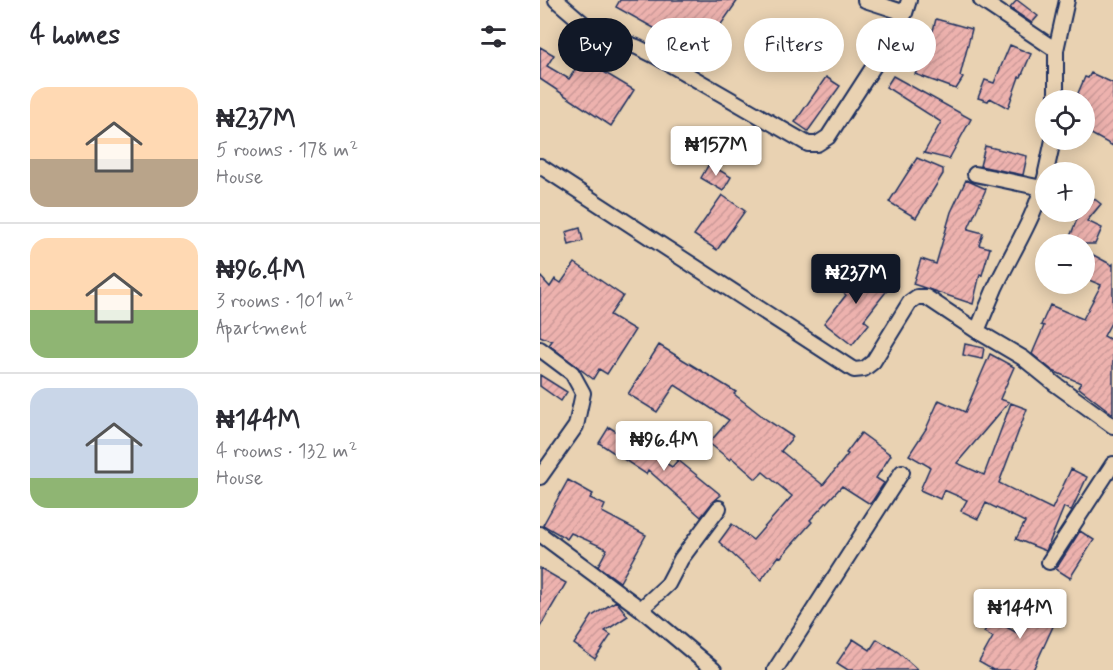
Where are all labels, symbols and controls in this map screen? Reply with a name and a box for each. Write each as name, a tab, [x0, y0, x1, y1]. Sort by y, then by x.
chip: Buy	[558, 18, 633, 72]
chip: Rent	[645, 18, 732, 72]
chip: Filters	[744, 18, 844, 72]
chip: New	[856, 18, 936, 72]
text: 4 homes	[30, 19, 120, 53]
icon: filters	[477, 20, 510, 53]
map controls	[1035, 90, 1095, 294]
button: locate	[1035, 90, 1095, 150]
text: ₦237M	[216, 103, 296, 137]
icon: home	[78, 111, 150, 183]
pin: ₦157M	[674, 126, 758, 177]
text: ₦157M	[685, 132, 747, 159]
text: 5 rooms · 178 m²	[216, 137, 358, 164]
button: +	[1035, 162, 1095, 222]
text: House	[216, 164, 263, 191]
button: −	[1035, 234, 1095, 294]
text: ₦96.4M	[216, 254, 305, 288]
pin: ₦237M	[814, 254, 898, 305]
text: ₦237M	[825, 260, 887, 287]
icon: home	[78, 262, 150, 334]
text: 3 rooms · 101 m²	[216, 288, 354, 315]
text: Apartment	[216, 315, 307, 342]
text: ₦144M	[216, 404, 300, 438]
icon: home	[78, 412, 150, 484]
pin: ₦96.4M	[615, 421, 713, 472]
text: ₦96.4M	[630, 427, 698, 454]
text: 4 rooms · 132 m²	[216, 438, 357, 465]
text: House	[216, 465, 263, 492]
pin: ₦144M	[978, 589, 1062, 640]
text: ₦144M	[988, 595, 1052, 622]

